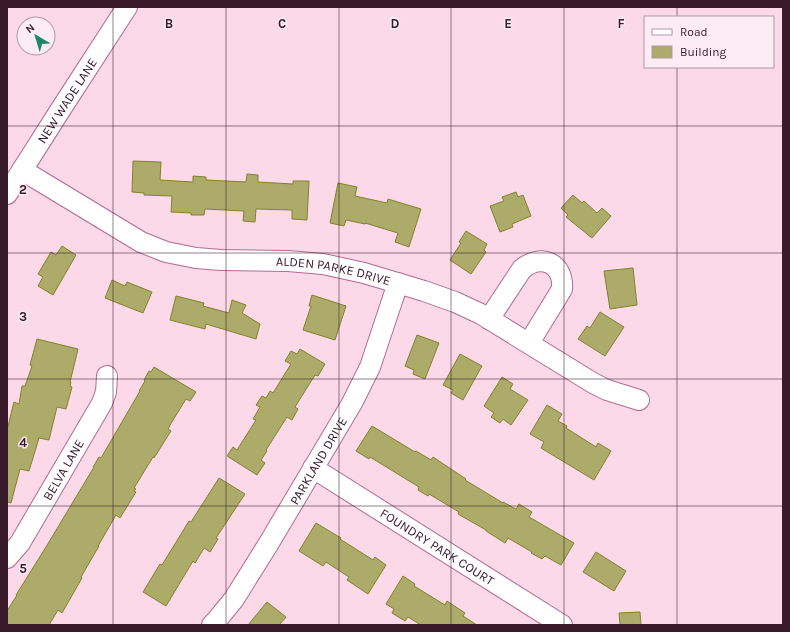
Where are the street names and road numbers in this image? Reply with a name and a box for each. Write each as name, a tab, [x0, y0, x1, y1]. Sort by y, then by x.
street label: NEW WADE LANE	[34, 55, 100, 146]
street label: ALDEN PARKE DRIVE	[276, 254, 392, 289]
street label: PARKLAND DRIVE	[287, 414, 350, 507]
street label: BELVA LANE	[40, 437, 87, 503]
street label: FOUNDRY PARK COURT	[377, 505, 497, 589]

